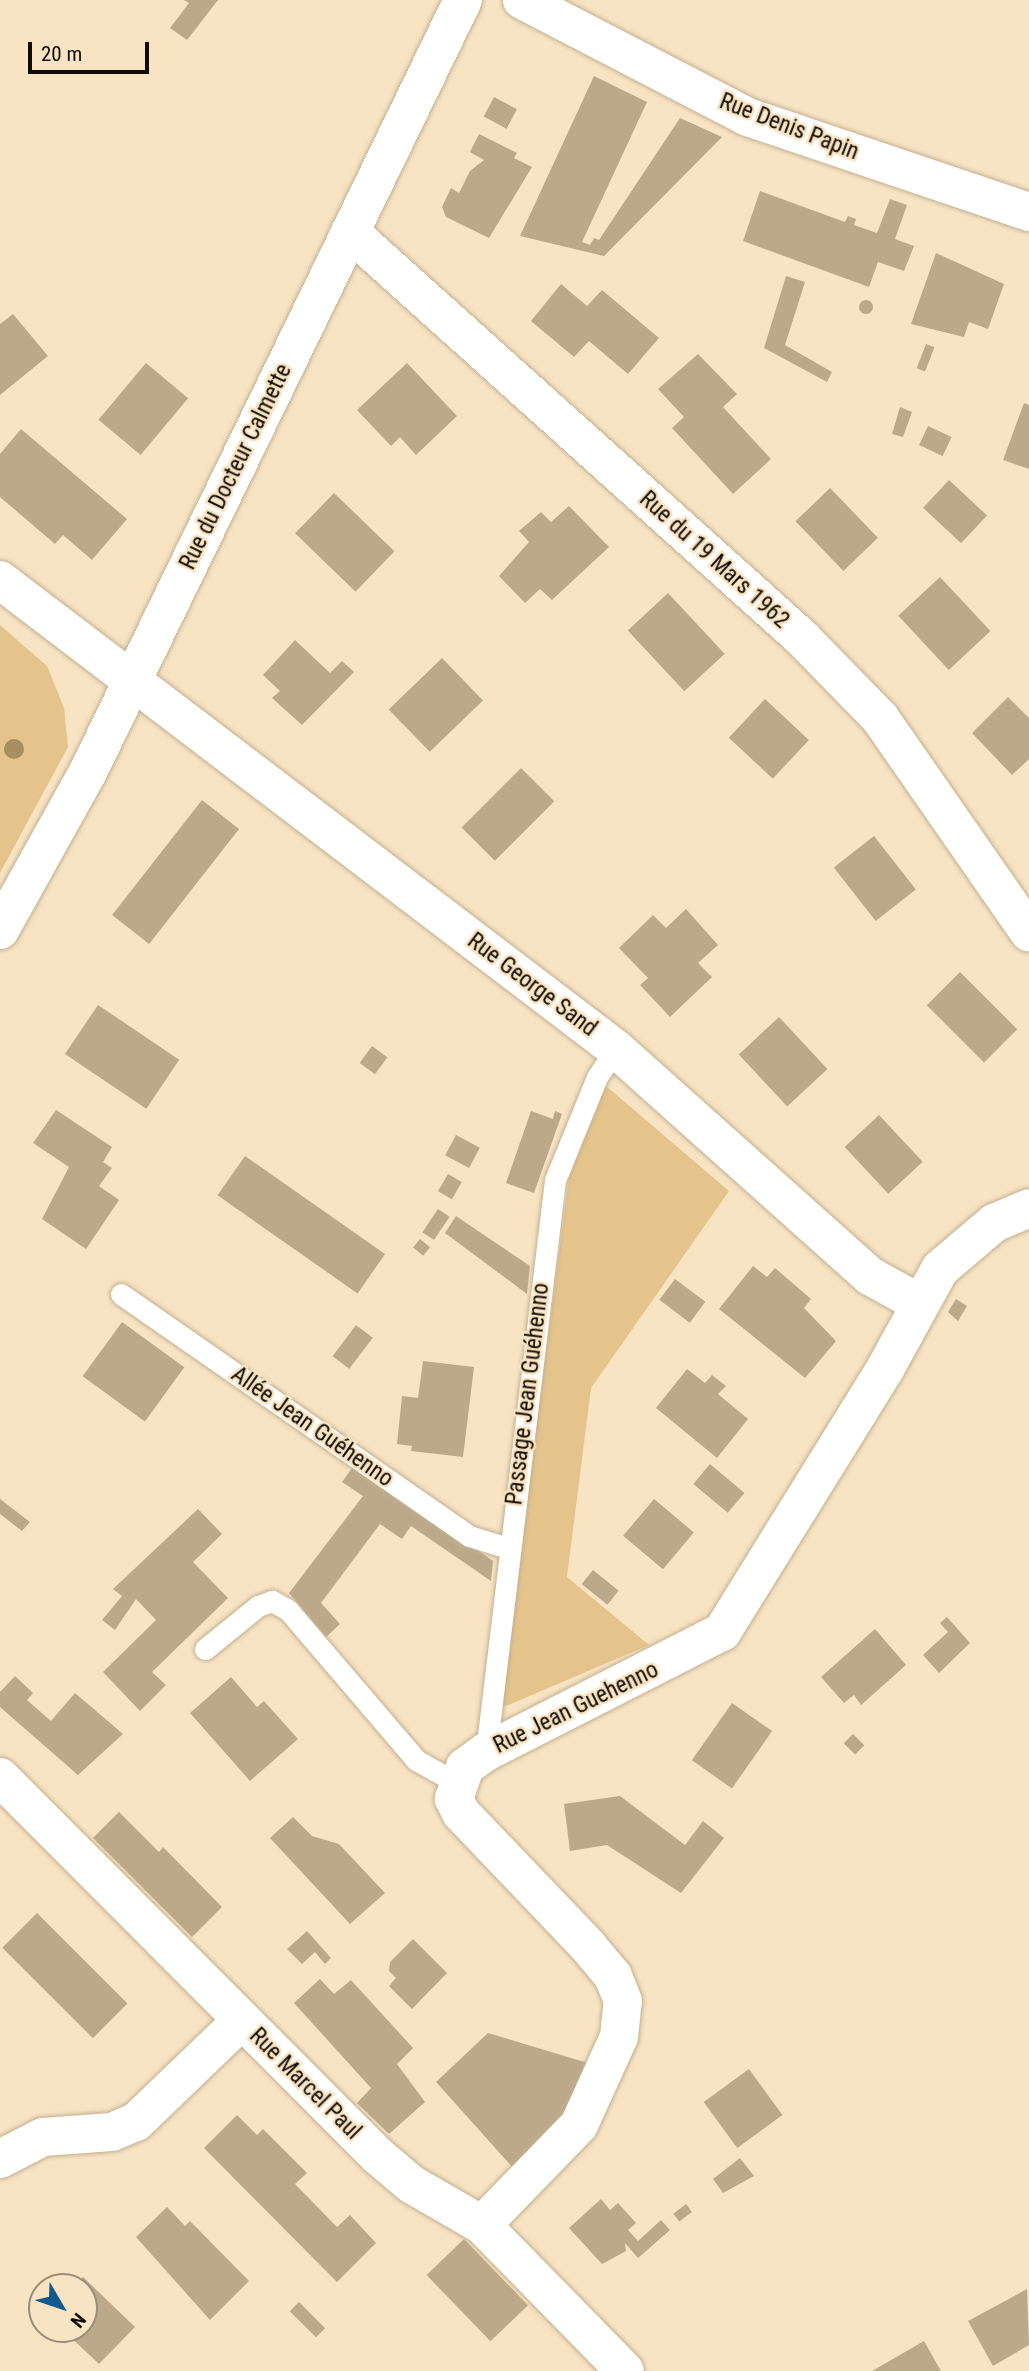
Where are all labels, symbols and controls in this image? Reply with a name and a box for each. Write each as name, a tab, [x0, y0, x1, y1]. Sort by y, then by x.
scale bar	[32, 28, 152, 72]
text: 20 m	[41, 42, 82, 66]
street label: Rue Denis Papin	[715, 88, 863, 166]
street label: Rue du Docteur Calmette	[174, 360, 298, 574]
street label: Rue du 19 Mars 1962	[634, 486, 794, 634]
street label: Rue George Sand	[462, 927, 602, 1043]
street label: Passage Jean Guéhenno	[501, 1281, 555, 1507]
street label: Allée Jean Guéhenno	[226, 1361, 398, 1493]
street label: Rue Jean Guehenno	[489, 1656, 663, 1760]
street label: Rue Marcel Paul	[243, 2022, 367, 2146]
north arrow	[28, 2273, 98, 2343]
text: N	[66, 2309, 91, 2332]

